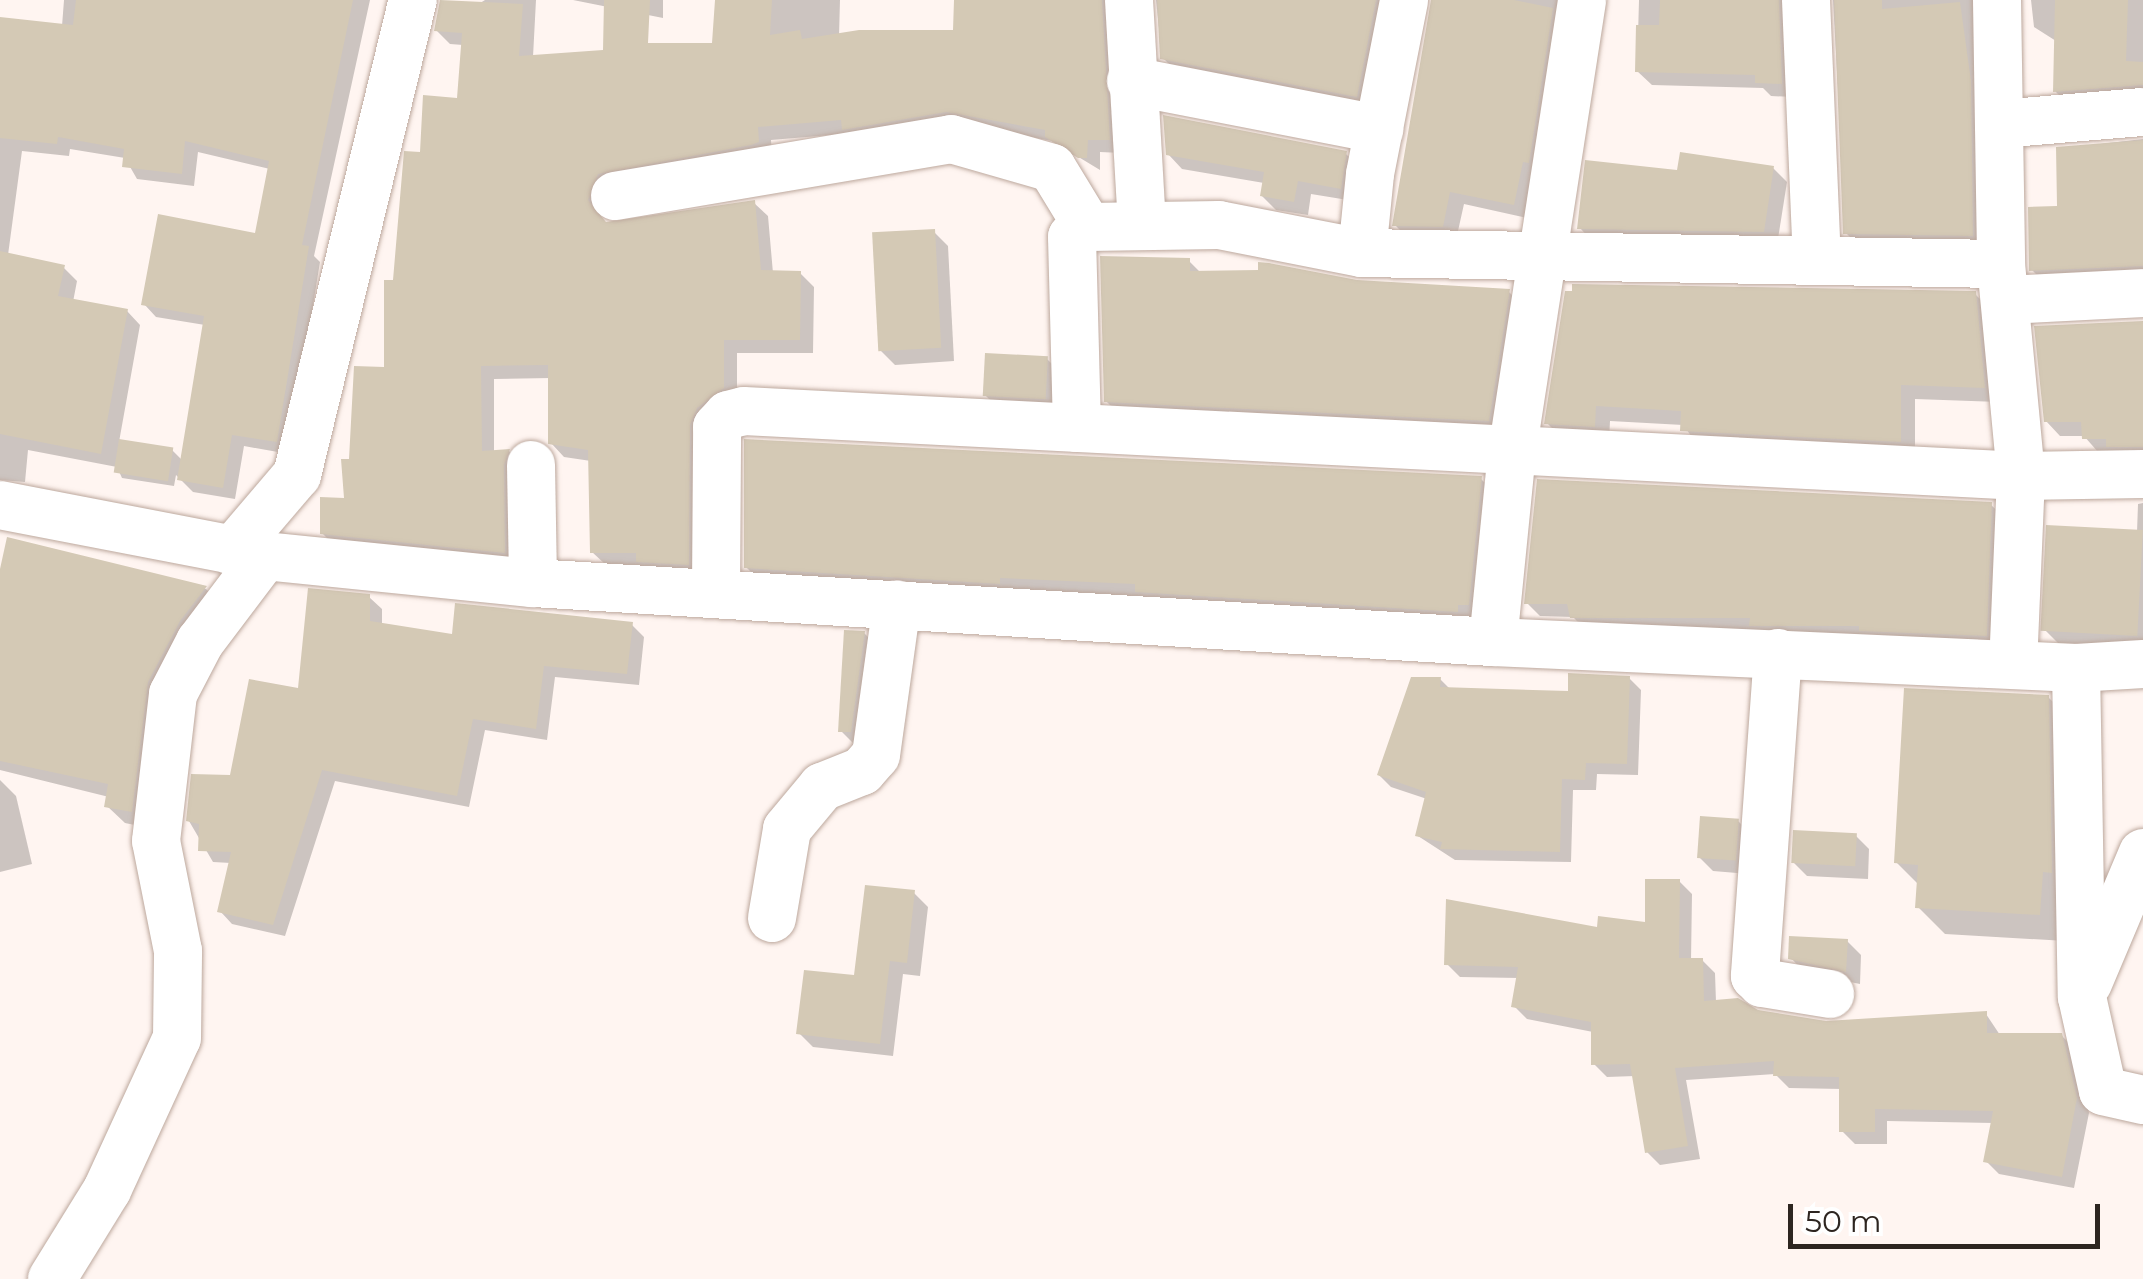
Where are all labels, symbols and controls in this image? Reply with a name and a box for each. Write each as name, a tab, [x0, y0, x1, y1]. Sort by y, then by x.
scale bar	[1793, 1184, 2106, 1246]
text: 50 m	[1805, 1203, 1882, 1240]

